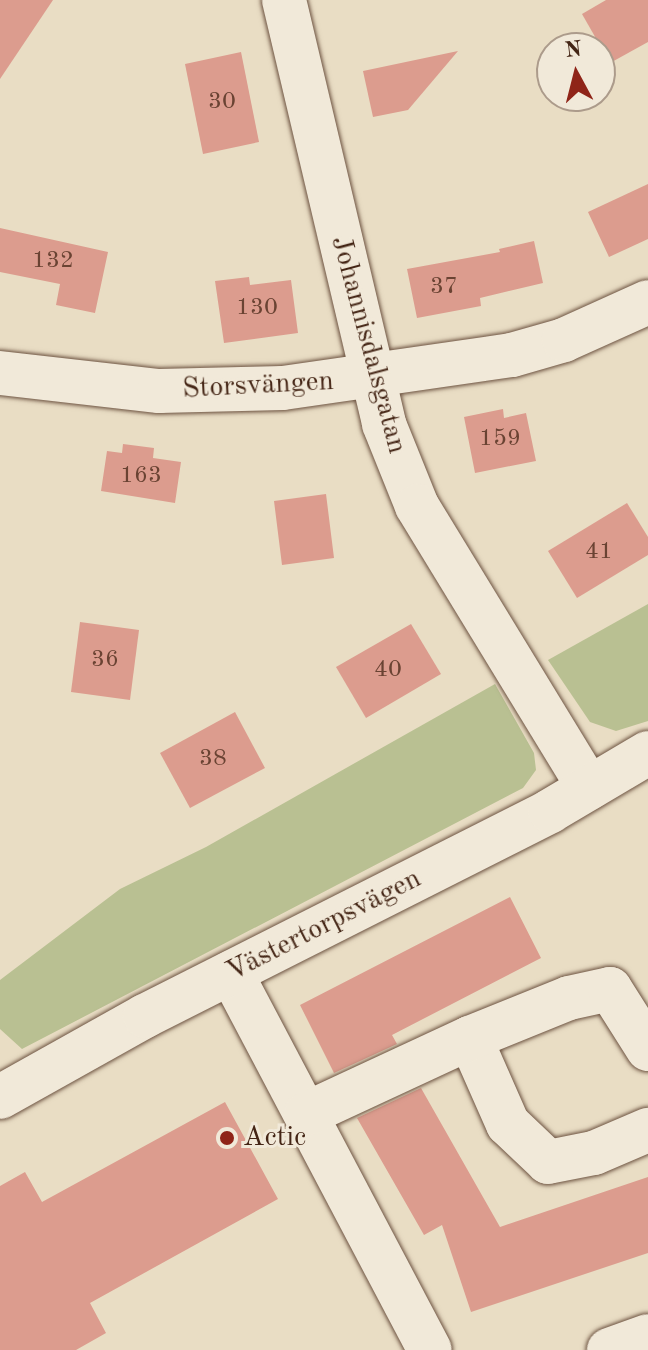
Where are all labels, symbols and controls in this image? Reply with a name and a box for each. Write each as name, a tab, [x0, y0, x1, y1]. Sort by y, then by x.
north arrow	[536, 32, 616, 112]
text: N	[564, 38, 583, 62]
house number: 30	[208, 89, 236, 117]
street label: Johannisdalsgatan	[323, 233, 413, 457]
house number: 132	[32, 248, 74, 276]
house number: 37	[430, 274, 458, 302]
house number: 130	[236, 295, 278, 323]
street label: Storsvängen	[181, 365, 335, 407]
house number: 159	[479, 426, 521, 454]
house number: 163	[120, 463, 162, 491]
house number: 41	[585, 539, 613, 567]
house number: 36	[91, 647, 119, 675]
house number: 40	[374, 657, 402, 685]
house number: 38	[199, 746, 227, 774]
street label: Västertorpsvägen	[221, 862, 427, 990]
place label: Actic	[243, 1121, 306, 1155]
marker: Actic	[218, 1129, 236, 1147]

